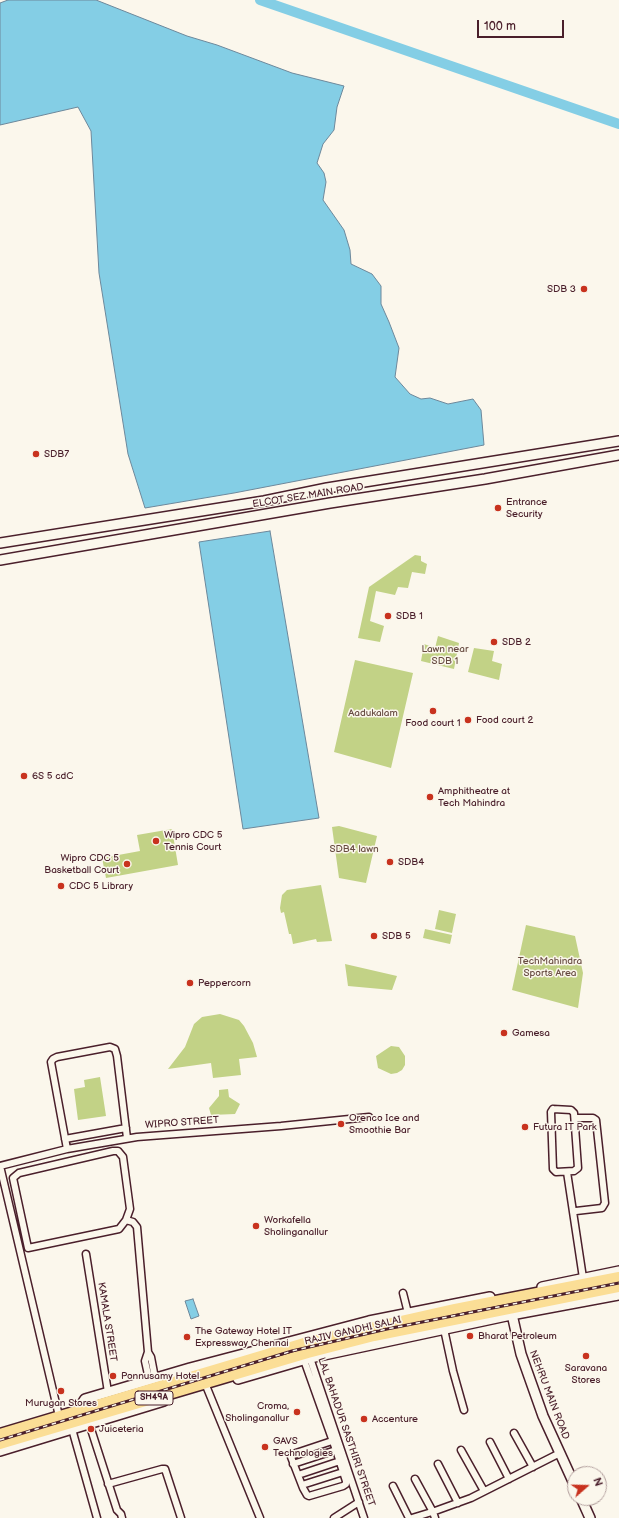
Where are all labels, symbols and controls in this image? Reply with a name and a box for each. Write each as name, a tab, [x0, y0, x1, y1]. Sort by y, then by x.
scale bar	[479, 12, 566, 38]
text: 100 m	[484, 19, 516, 34]
place label: SDB 3	[547, 283, 576, 295]
marker: SDB 3	[579, 284, 589, 294]
place label: SDB7	[44, 448, 69, 460]
marker: SDB7	[31, 449, 41, 459]
street label: ELCOT SEZ MAIN ROAD	[252, 481, 364, 511]
place label: Entrance Security	[506, 496, 547, 520]
marker: Entrance Security	[493, 503, 503, 513]
place label: SDB 1	[396, 610, 423, 622]
marker: SDB 1	[383, 611, 393, 621]
place label: SDB 2	[502, 636, 531, 648]
marker: SDB 2	[489, 637, 499, 647]
park label: Lawn near SDB 1	[422, 643, 468, 666]
marker: Food court 1	[428, 706, 438, 716]
park label: Aadukalam	[348, 707, 398, 719]
place label: Food court 2	[476, 714, 533, 726]
marker: Food court 2	[463, 715, 473, 725]
place label: Food court 1	[405, 717, 461, 729]
place label: 6S 5 cdC	[32, 770, 73, 782]
marker: 6S 5 cdC	[19, 771, 29, 781]
place label: Amphitheatre at Tech Mahindra	[438, 785, 510, 808]
marker: Amphitheatre at Tech Mahindra	[425, 792, 435, 802]
place label: Wipro CDC 5 Tennis Court	[164, 829, 222, 852]
marker: Wipro CDC 5 Tennis Court	[151, 836, 161, 846]
park label: SDB4 lawn	[329, 843, 379, 855]
place label: Wipro CDC 5 Basketball Court	[44, 852, 119, 876]
place label: SDB4	[398, 856, 424, 868]
marker: SDB4	[385, 857, 395, 867]
marker: Wipro CDC 5 Basketball Court	[122, 859, 132, 869]
place label: CDC 5 Library	[69, 880, 133, 892]
marker: CDC 5 Library	[56, 881, 66, 891]
place label: SDB 5	[382, 930, 411, 942]
marker: SDB 5	[369, 931, 379, 941]
park label: TechMahindra Sports Area	[518, 955, 582, 978]
place label: Peppercorn	[198, 977, 251, 989]
marker: Peppercorn	[185, 978, 195, 988]
place label: Gamesa	[512, 1027, 550, 1039]
marker: Gamesa	[499, 1028, 509, 1038]
place label: Orenco Ice and Smoothie Bar	[349, 1112, 419, 1136]
street label: WIPRO STREET	[145, 1114, 219, 1132]
marker: Orenco Ice and Smoothie Bar	[336, 1119, 346, 1129]
place label: Futura IT Park	[533, 1121, 597, 1133]
marker: Futura IT Park	[520, 1122, 530, 1132]
place label: Workafella Sholinganallur	[264, 1214, 328, 1238]
marker: Workafella Sholinganallur	[251, 1221, 261, 1231]
street label: KAMALA STREET	[95, 1282, 119, 1362]
street label: RAJIV GANDHI SALAI	[303, 1314, 403, 1348]
place label: The Gateway Hotel IT Expressway Chennai	[195, 1325, 292, 1348]
place label: Bharat Petroleum	[478, 1330, 557, 1342]
marker: Bharat Petroleum	[465, 1331, 475, 1341]
marker: The Gateway Hotel IT Expressway Chennai	[182, 1332, 192, 1342]
street label: NEHRU MAIN ROAD	[526, 1349, 572, 1441]
marker: Saravana Stores	[581, 1351, 591, 1361]
street label: LAL BAHADUR SASTHIRI STREET	[315, 1356, 377, 1508]
place label: Saravana Stores	[565, 1362, 607, 1386]
place label: Ponnusamy Hotel	[121, 1370, 199, 1382]
marker: Ponnusamy Hotel	[108, 1371, 118, 1381]
marker: Murugan Stores	[56, 1386, 66, 1396]
road number: SH49A	[135, 1391, 173, 1405]
place label: Murugan Stores	[25, 1397, 97, 1409]
place label: Croma, Sholinganallur	[225, 1400, 289, 1424]
marker: Croma, Sholinganallur	[292, 1407, 302, 1417]
place label: Accenture	[372, 1413, 418, 1425]
marker: Accenture	[359, 1414, 369, 1424]
place label: Juiceteria	[99, 1423, 144, 1435]
marker: Juiceteria	[86, 1424, 96, 1434]
place label: GAVS Technologies	[273, 1435, 333, 1458]
marker: GAVS Technologies	[260, 1442, 270, 1452]
north arrow	[567, 1466, 607, 1506]
text: N	[590, 1476, 605, 1488]

